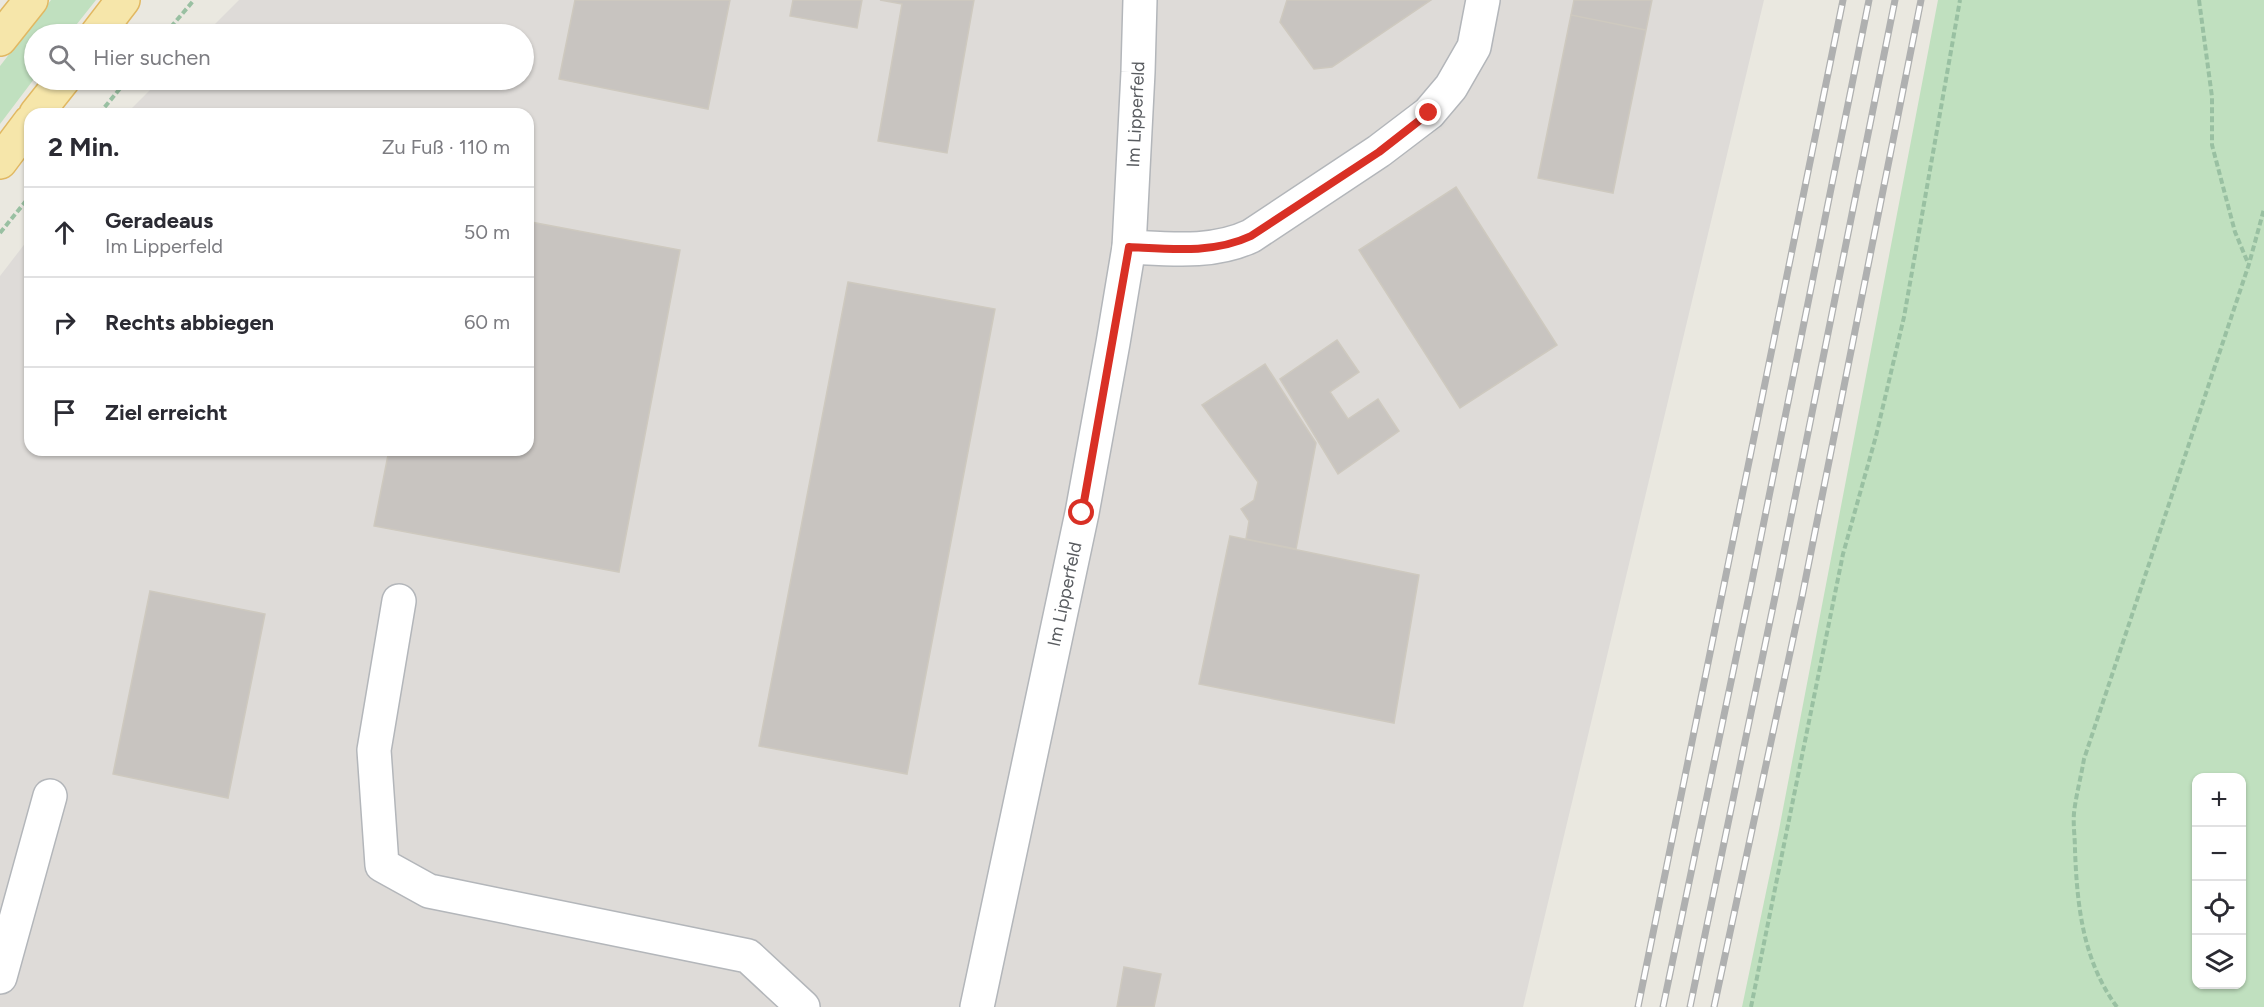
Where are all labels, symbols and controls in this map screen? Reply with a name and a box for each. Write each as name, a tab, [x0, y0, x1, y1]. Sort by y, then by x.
search box	[24, 24, 534, 90]
icon: search	[45, 41, 78, 74]
text: Hier suchen	[93, 44, 211, 71]
street label: Im Lipperfeld	[1122, 61, 1149, 168]
route end	[1415, 99, 1441, 125]
text: 2 Min.	[48, 131, 120, 163]
text: Zu Fuß · 110 m	[382, 135, 510, 159]
text: Geradeaus	[105, 207, 213, 234]
icon: ahead	[48, 216, 81, 249]
text: 50 m	[464, 220, 510, 244]
text: Im Lipperfeld	[105, 234, 223, 258]
icon: right	[48, 306, 81, 339]
text: Rechts abbiegen	[105, 309, 274, 336]
text: 60 m	[464, 310, 510, 334]
icon: arrive	[48, 396, 81, 429]
text: Ziel erreicht	[105, 399, 228, 426]
route start	[1068, 499, 1094, 525]
street label: Im Lipperfeld	[1043, 540, 1087, 649]
map controls	[2192, 773, 2246, 989]
button: +	[2192, 773, 2246, 827]
button: −	[2192, 827, 2246, 881]
button: locate	[2192, 881, 2246, 935]
button: layers	[2192, 935, 2246, 989]

